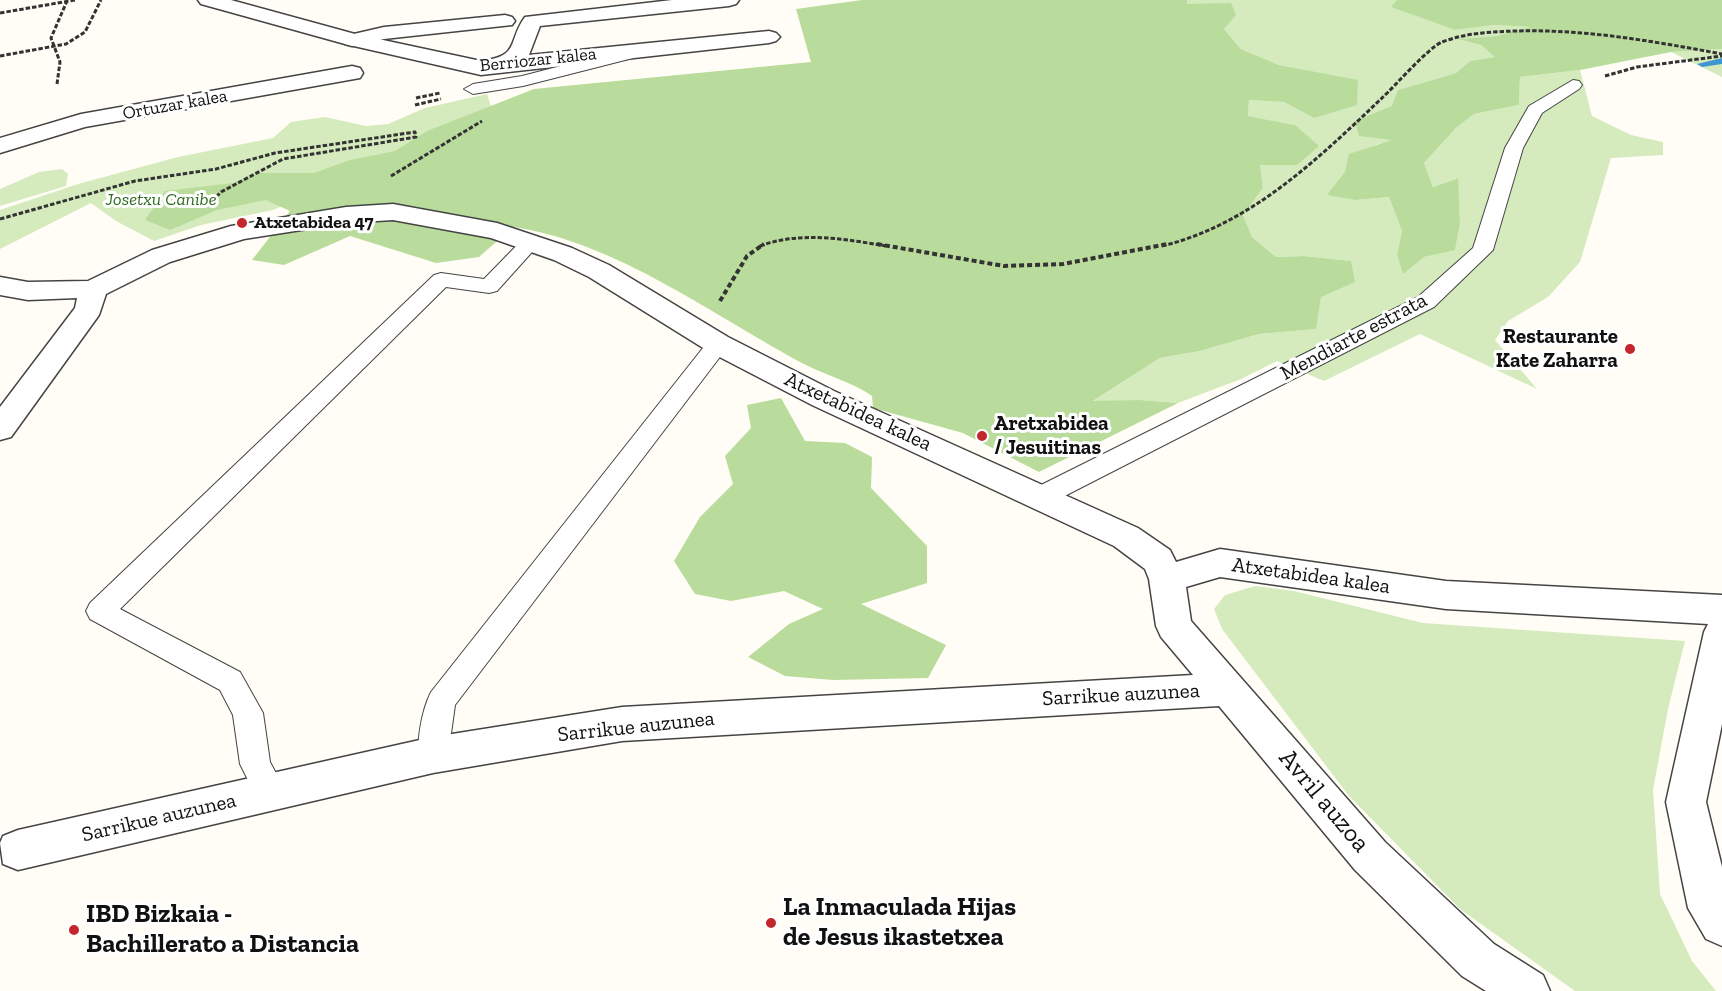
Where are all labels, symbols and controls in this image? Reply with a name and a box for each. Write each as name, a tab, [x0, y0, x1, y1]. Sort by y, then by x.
street label: Berriozar kalea	[478, 43, 598, 77]
street label: Ortuzar kalea	[121, 85, 229, 125]
park label: Josetxu Canibe	[105, 189, 217, 211]
place label: Atxetabidea 47	[254, 212, 373, 234]
marker: Atxetabidea 47	[235, 216, 249, 230]
street label: Mendiarte estrata	[1276, 288, 1432, 386]
place label: Restaurante Kate Zaharra	[1496, 324, 1618, 374]
marker: Restaurante Kate Zaharra	[1623, 342, 1637, 356]
street label: Atxetabidea kalea	[780, 367, 936, 457]
place label: Aretxabidea / Jesuitinas	[994, 411, 1109, 461]
marker: Aretxabidea / Jesuitinas	[975, 429, 989, 443]
street label: Atxetabidea kalea	[1230, 552, 1392, 600]
street label: Sarrikue auzunea	[1042, 678, 1200, 712]
street label: Sarrikue auzunea	[556, 706, 716, 748]
street label: Avril auzoa	[1272, 743, 1376, 859]
street label: Sarrikue auzunea	[79, 788, 239, 848]
place label: La Inmaculada Hijas de Jesus ikastetxea	[783, 892, 1016, 954]
place label: IBD Bizkaia - Bachillerato a Distancia	[86, 899, 359, 960]
marker: La Inmaculada Hijas de Jesus ikastetxea	[764, 916, 778, 930]
marker: IBD Bizkaia - Bachillerato a Distancia	[67, 923, 81, 937]

